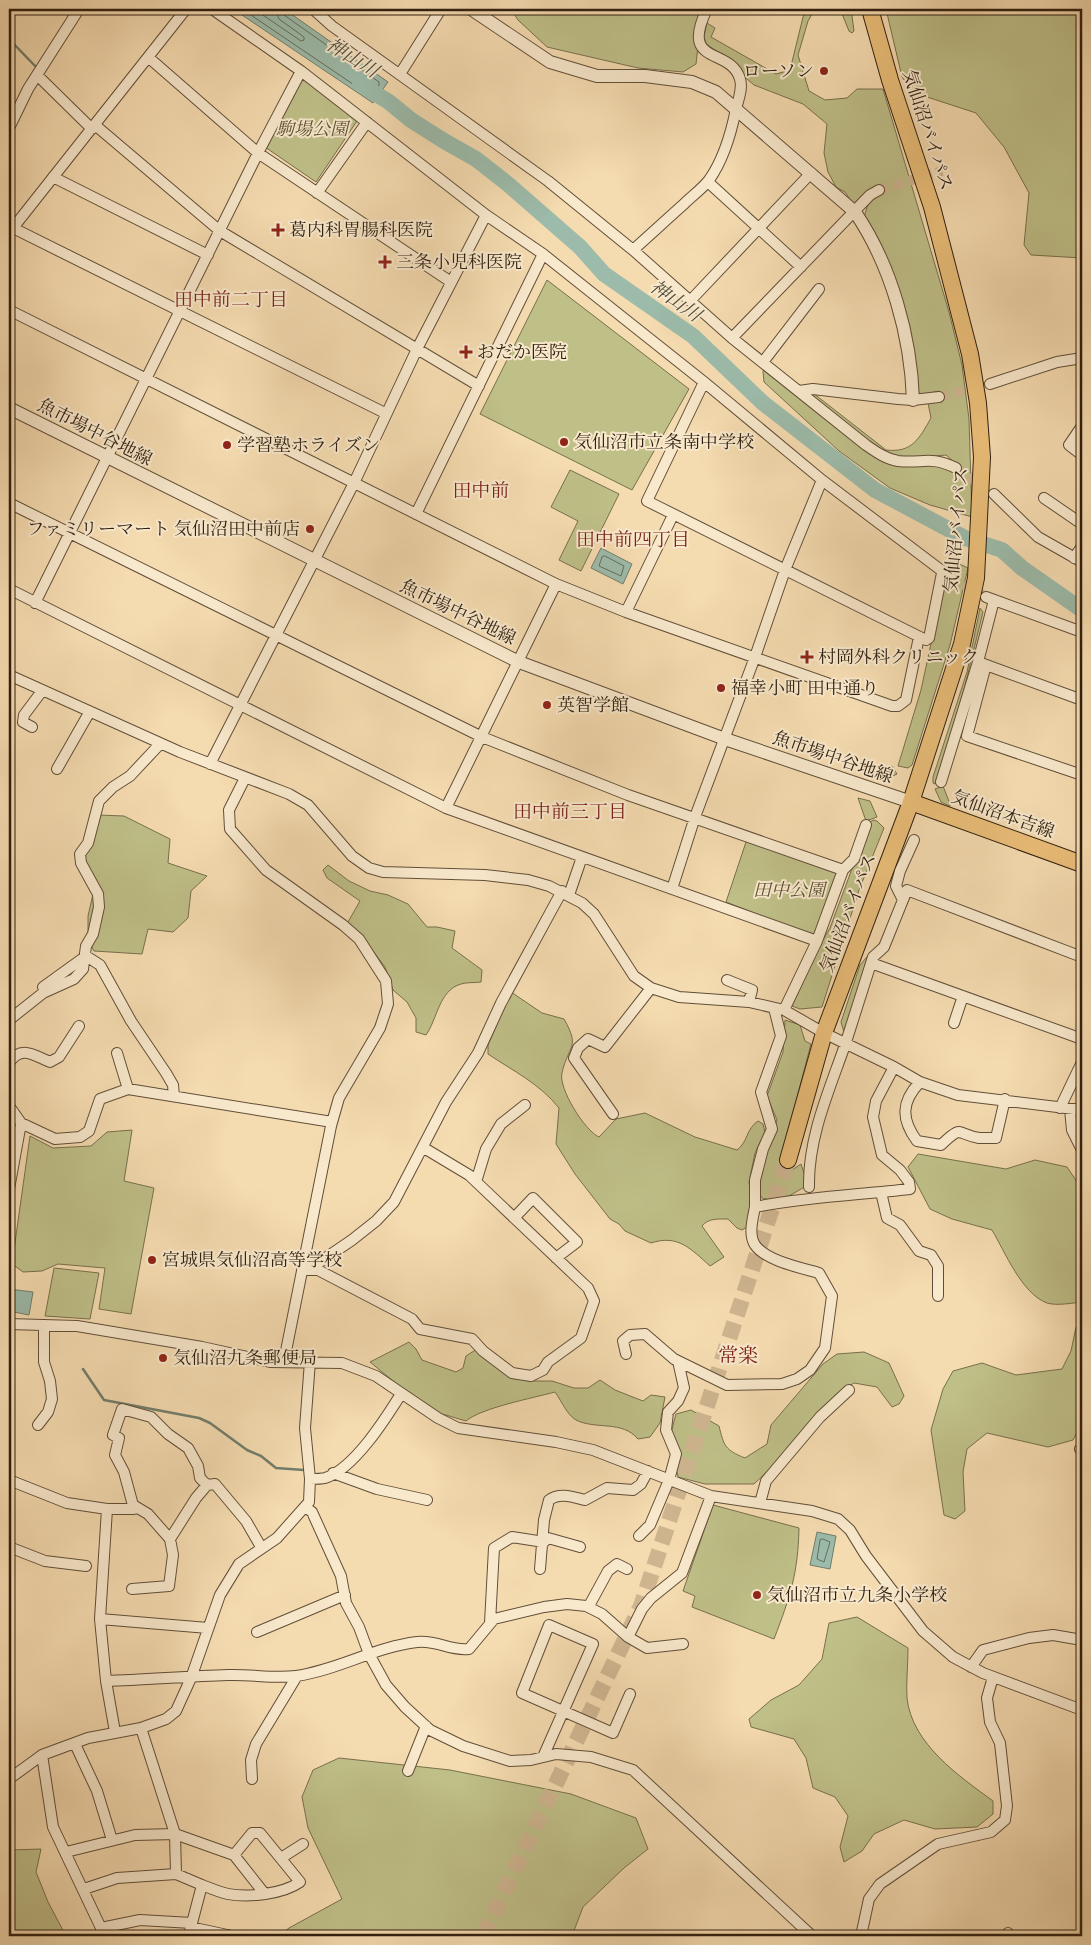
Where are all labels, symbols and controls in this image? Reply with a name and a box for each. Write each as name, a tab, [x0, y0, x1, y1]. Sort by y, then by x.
water label: 神山川	[321, 30, 386, 85]
place label: ローソン	[743, 57, 814, 84]
marker: ローソン	[818, 65, 830, 77]
street label: 気仙沼バイパス	[896, 66, 961, 194]
park label: 駒場公園	[276, 115, 351, 142]
place label: 葛内科胃腸科医院	[289, 216, 433, 243]
marker: 葛内科胃腸科医院	[271, 223, 285, 237]
place label: 三条小児科医院	[396, 248, 522, 275]
marker: 三条小児科医院	[378, 255, 392, 269]
water label: 神山川	[645, 272, 709, 329]
district label: 田中前二丁目	[174, 285, 288, 313]
place label: おだか医院	[477, 338, 567, 365]
marker: おだか医院	[459, 345, 473, 359]
street label: 魚市場中谷地線	[33, 391, 157, 472]
place label: 気仙沼市立条南中学校	[574, 428, 754, 455]
place label: 学習塾ホライズン	[237, 431, 380, 458]
marker: 気仙沼市立条南中学校	[558, 436, 570, 448]
marker: 学習塾ホライズン	[221, 439, 233, 451]
street label: 気仙沼バイパス	[937, 466, 974, 594]
district label: 田中前	[452, 476, 510, 504]
place label: ファミリーマート 気仙沼田中前店	[26, 515, 300, 542]
marker: ファミリーマート 気仙沼田中前店	[304, 523, 316, 535]
district label: 田中前四丁目	[576, 525, 690, 553]
street label: 魚市場中谷地線	[396, 572, 521, 651]
place label: 村岡外科クリニック	[818, 643, 979, 670]
marker: 村岡外科クリニック	[800, 650, 814, 664]
place label: 福幸小町 田中通り	[731, 674, 879, 701]
marker: 福幸小町 田中通り	[715, 682, 727, 694]
place label: 英智学館	[557, 691, 629, 718]
marker: 英智学館	[541, 699, 553, 711]
street label: 魚市場中谷地線	[769, 723, 897, 790]
street label: 気仙沼本吉線	[948, 782, 1059, 845]
district label: 田中前三丁目	[513, 797, 627, 825]
street label: 気仙沼バイパス	[812, 849, 883, 976]
park label: 田中公園	[753, 876, 828, 903]
place label: 宮城県気仙沼高等学校	[162, 1246, 342, 1273]
marker: 宮城県気仙沼高等学校	[146, 1254, 158, 1266]
district label: 常楽	[718, 1340, 758, 1369]
place label: 気仙沼九条郵便局	[173, 1344, 317, 1371]
marker: 気仙沼九条郵便局	[157, 1352, 169, 1364]
place label: 気仙沼市立九条小学校	[767, 1581, 947, 1608]
marker: 気仙沼市立九条小学校	[751, 1589, 763, 1601]

